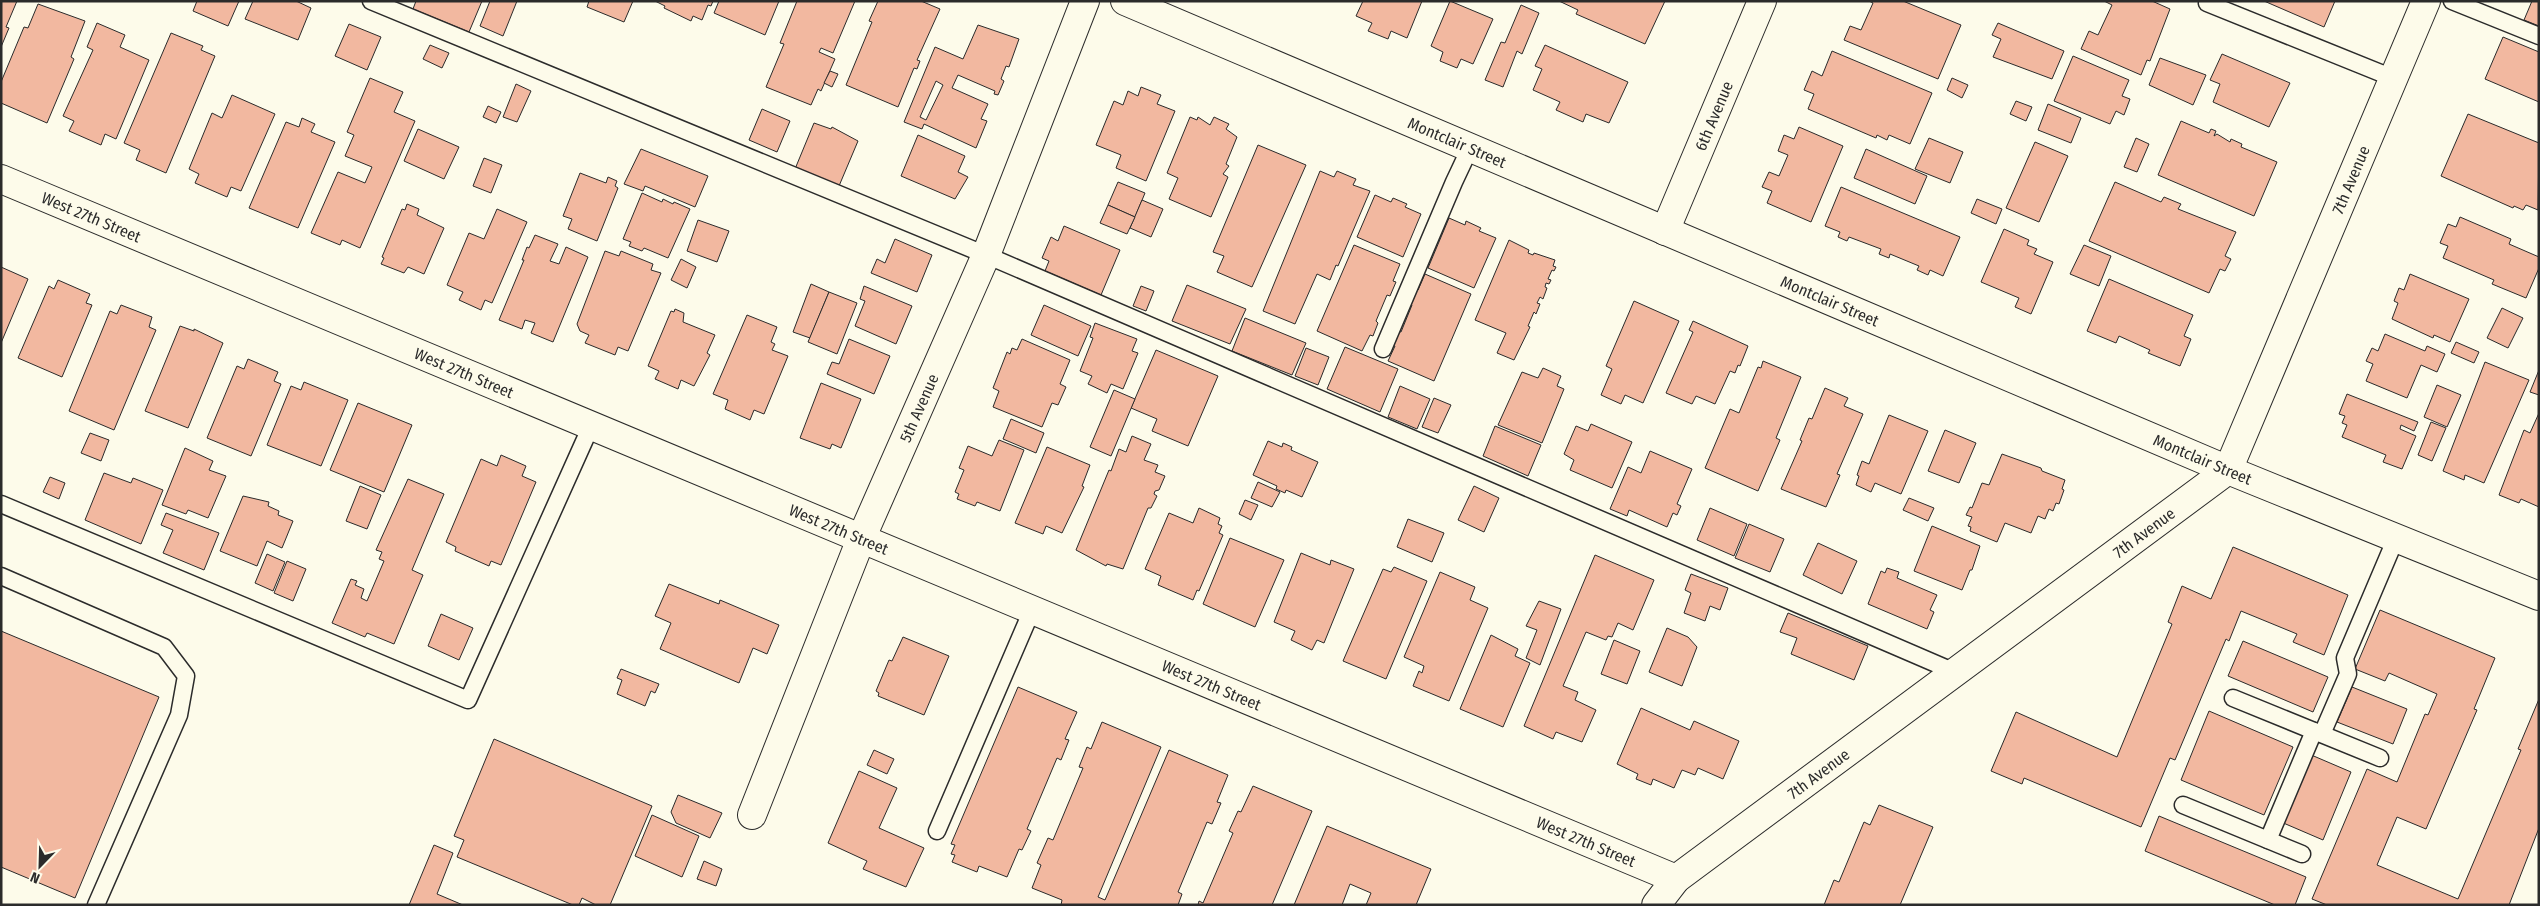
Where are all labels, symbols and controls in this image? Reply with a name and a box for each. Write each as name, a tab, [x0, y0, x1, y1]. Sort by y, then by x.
street label: 6th Avenue	[1691, 78, 1737, 153]
street label: Montclair Street	[1405, 113, 1510, 172]
street label: 7th Avenue	[2328, 143, 2373, 217]
street label: West 27th Street	[39, 188, 145, 246]
street label: Montclair Street	[1778, 271, 1883, 330]
street label: West 27th Street	[412, 343, 517, 402]
street label: 5th Avenue	[895, 371, 942, 445]
street label: Montclair Street	[2151, 430, 2255, 488]
street label: West 27th Street	[786, 500, 892, 559]
street label: 7th Avenue	[2109, 503, 2178, 561]
street label: West 27th Street	[1159, 656, 1265, 714]
street label: 7th Avenue	[1784, 744, 1853, 803]
street label: West 27th Street	[1534, 812, 1639, 871]
north arrow	[15, 841, 65, 891]
text: N	[28, 868, 42, 887]

